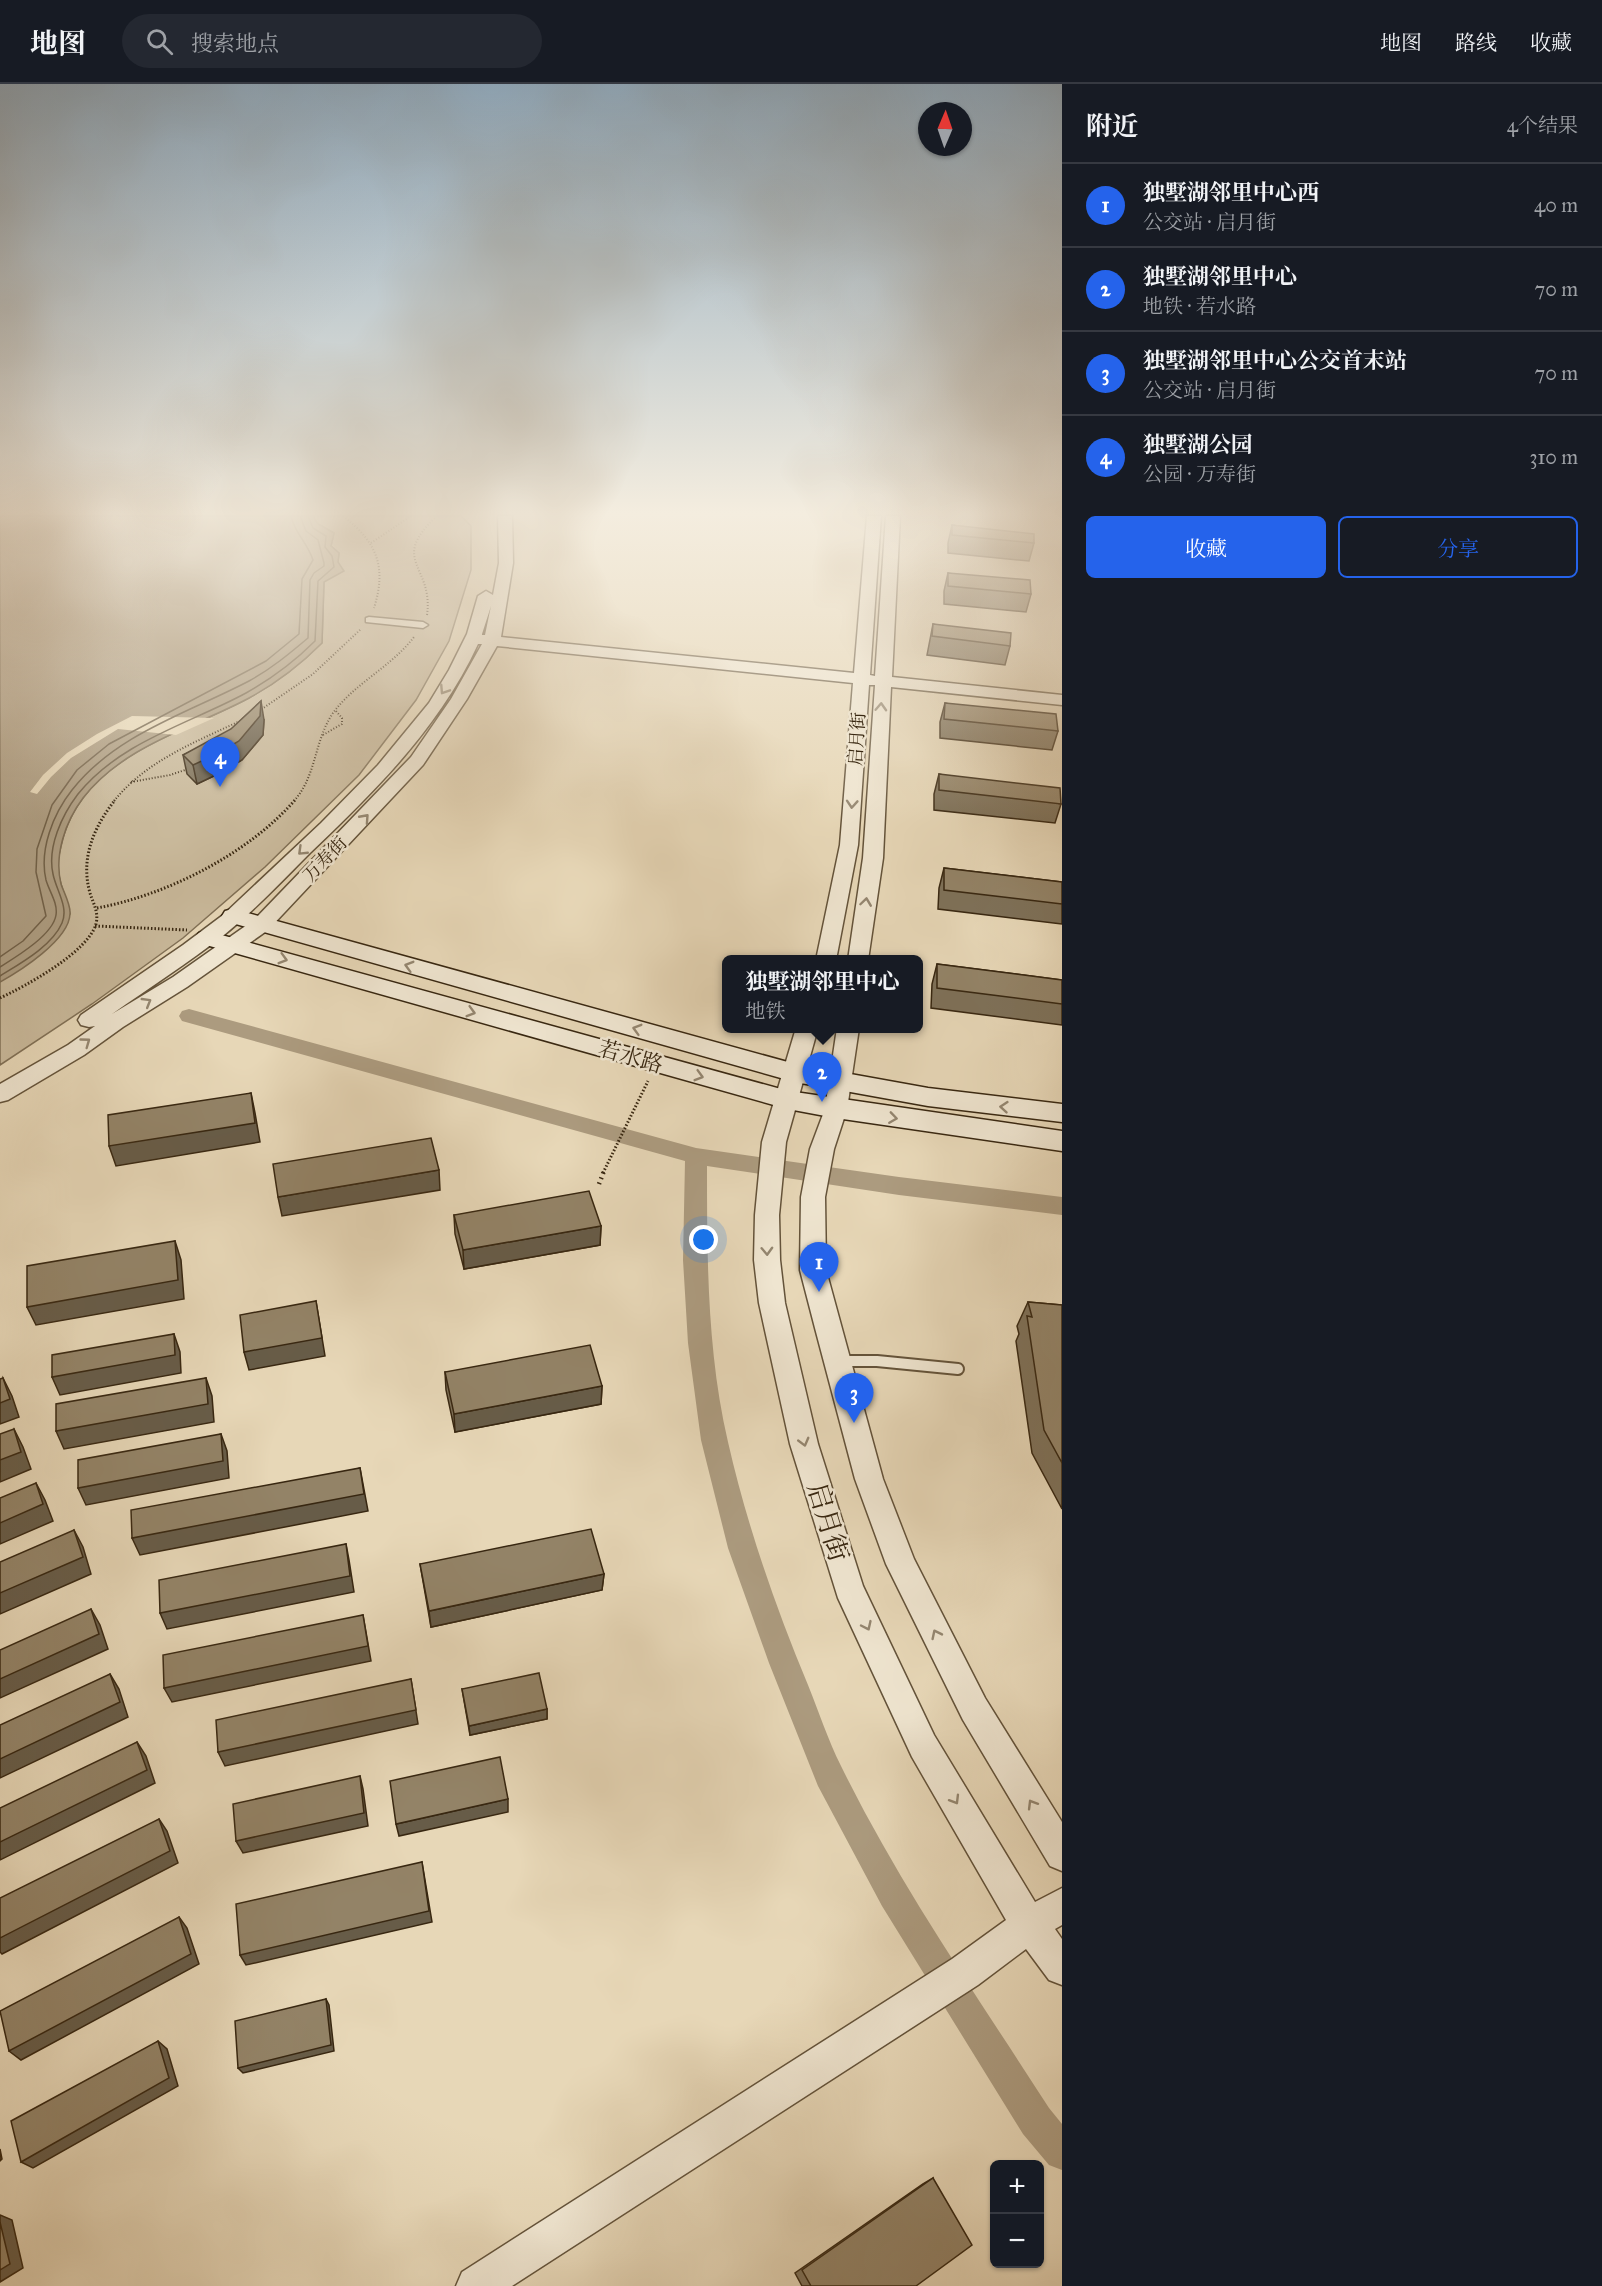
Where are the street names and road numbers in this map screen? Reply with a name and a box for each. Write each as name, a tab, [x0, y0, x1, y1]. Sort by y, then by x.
street label: 启月街	[844, 711, 870, 767]
street label: 万寿街	[298, 832, 352, 886]
street label: 若水路	[595, 1034, 666, 1079]
street label: 启月街	[801, 1478, 856, 1565]

